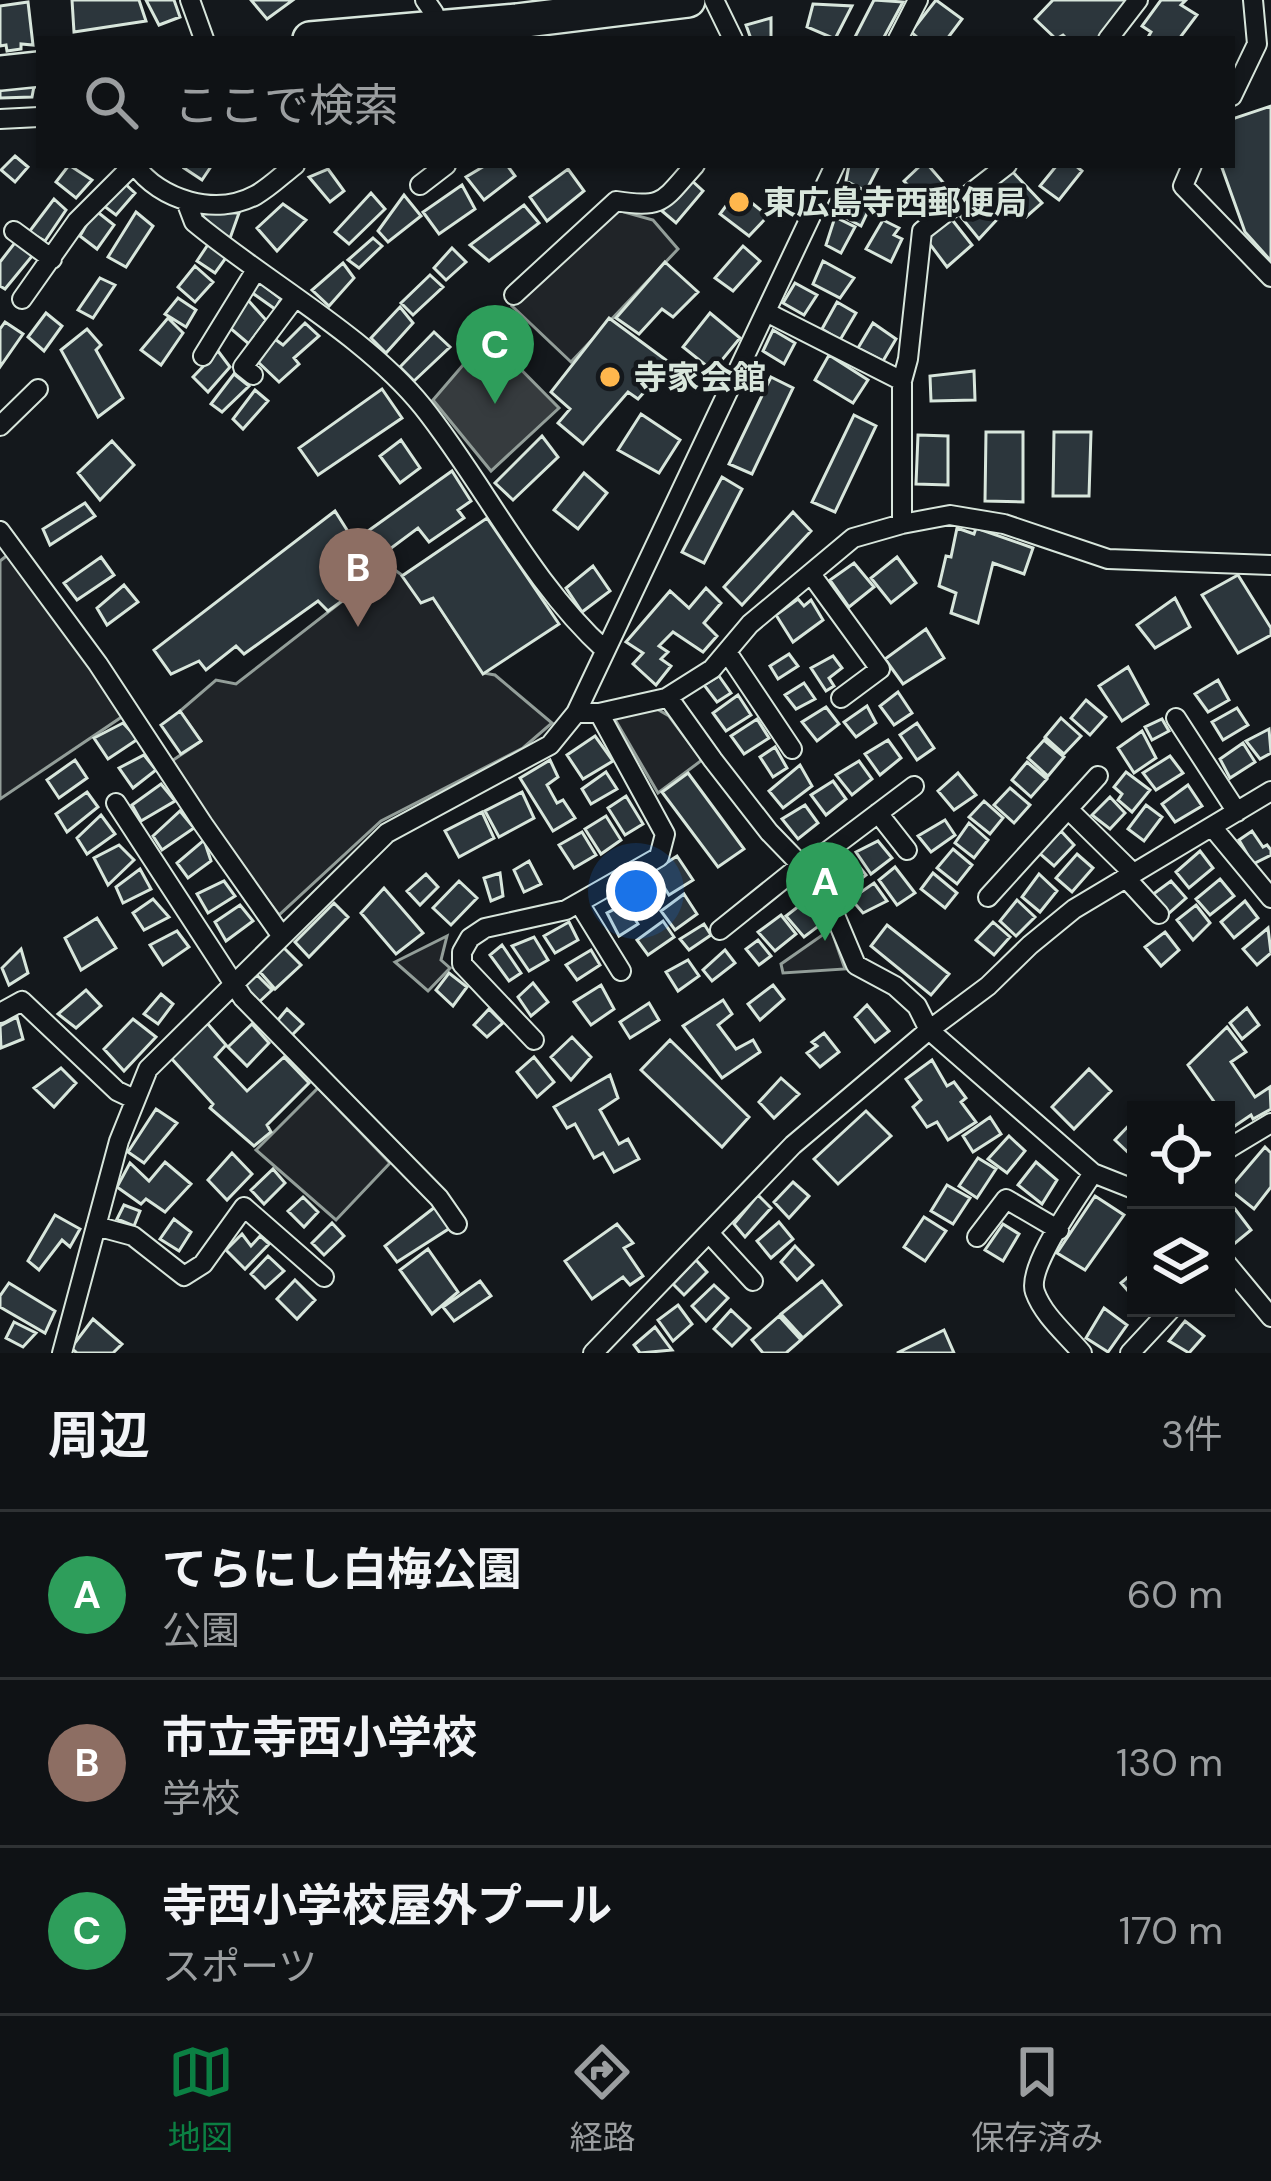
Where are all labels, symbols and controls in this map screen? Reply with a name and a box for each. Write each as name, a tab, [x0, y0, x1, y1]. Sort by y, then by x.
search box	[36, 36, 1235, 168]
icon: search	[78, 69, 144, 135]
text: ここで検索	[174, 76, 399, 135]
place label: 東広島寺西郵便局	[763, 181, 1027, 224]
marker: 東広島寺西郵便局	[726, 189, 752, 215]
pin: C	[456, 305, 534, 404]
place label: 寺家会館	[634, 356, 766, 399]
marker: 寺家会館	[597, 364, 623, 390]
pin: B	[319, 528, 397, 627]
pin: A	[786, 842, 864, 941]
your location	[606, 861, 666, 921]
map controls	[1127, 1101, 1235, 1317]
button: locate	[1127, 1101, 1235, 1209]
button: layers	[1127, 1209, 1235, 1317]
text: 周辺	[48, 1402, 150, 1469]
text: 3件	[1161, 1409, 1223, 1460]
text: てらにし白梅公園	[162, 1540, 522, 1599]
text: A	[73, 1569, 101, 1620]
text: 60 m	[1127, 1569, 1223, 1620]
text: 公園	[162, 1605, 240, 1656]
text: 市立寺西小学校	[162, 1708, 477, 1767]
text: B	[75, 1737, 99, 1788]
text: 130 m	[1116, 1737, 1223, 1788]
text: 学校	[162, 1773, 240, 1824]
text: 寺西小学校屋外プール	[162, 1876, 612, 1935]
text: C	[73, 1905, 101, 1956]
text: 170 m	[1119, 1905, 1223, 1956]
text: スポーツ	[162, 1941, 317, 1992]
tab: 地図	[168, 2039, 234, 2159]
tab: 経路	[569, 2039, 635, 2159]
tab: 保存済み	[971, 2039, 1103, 2159]

